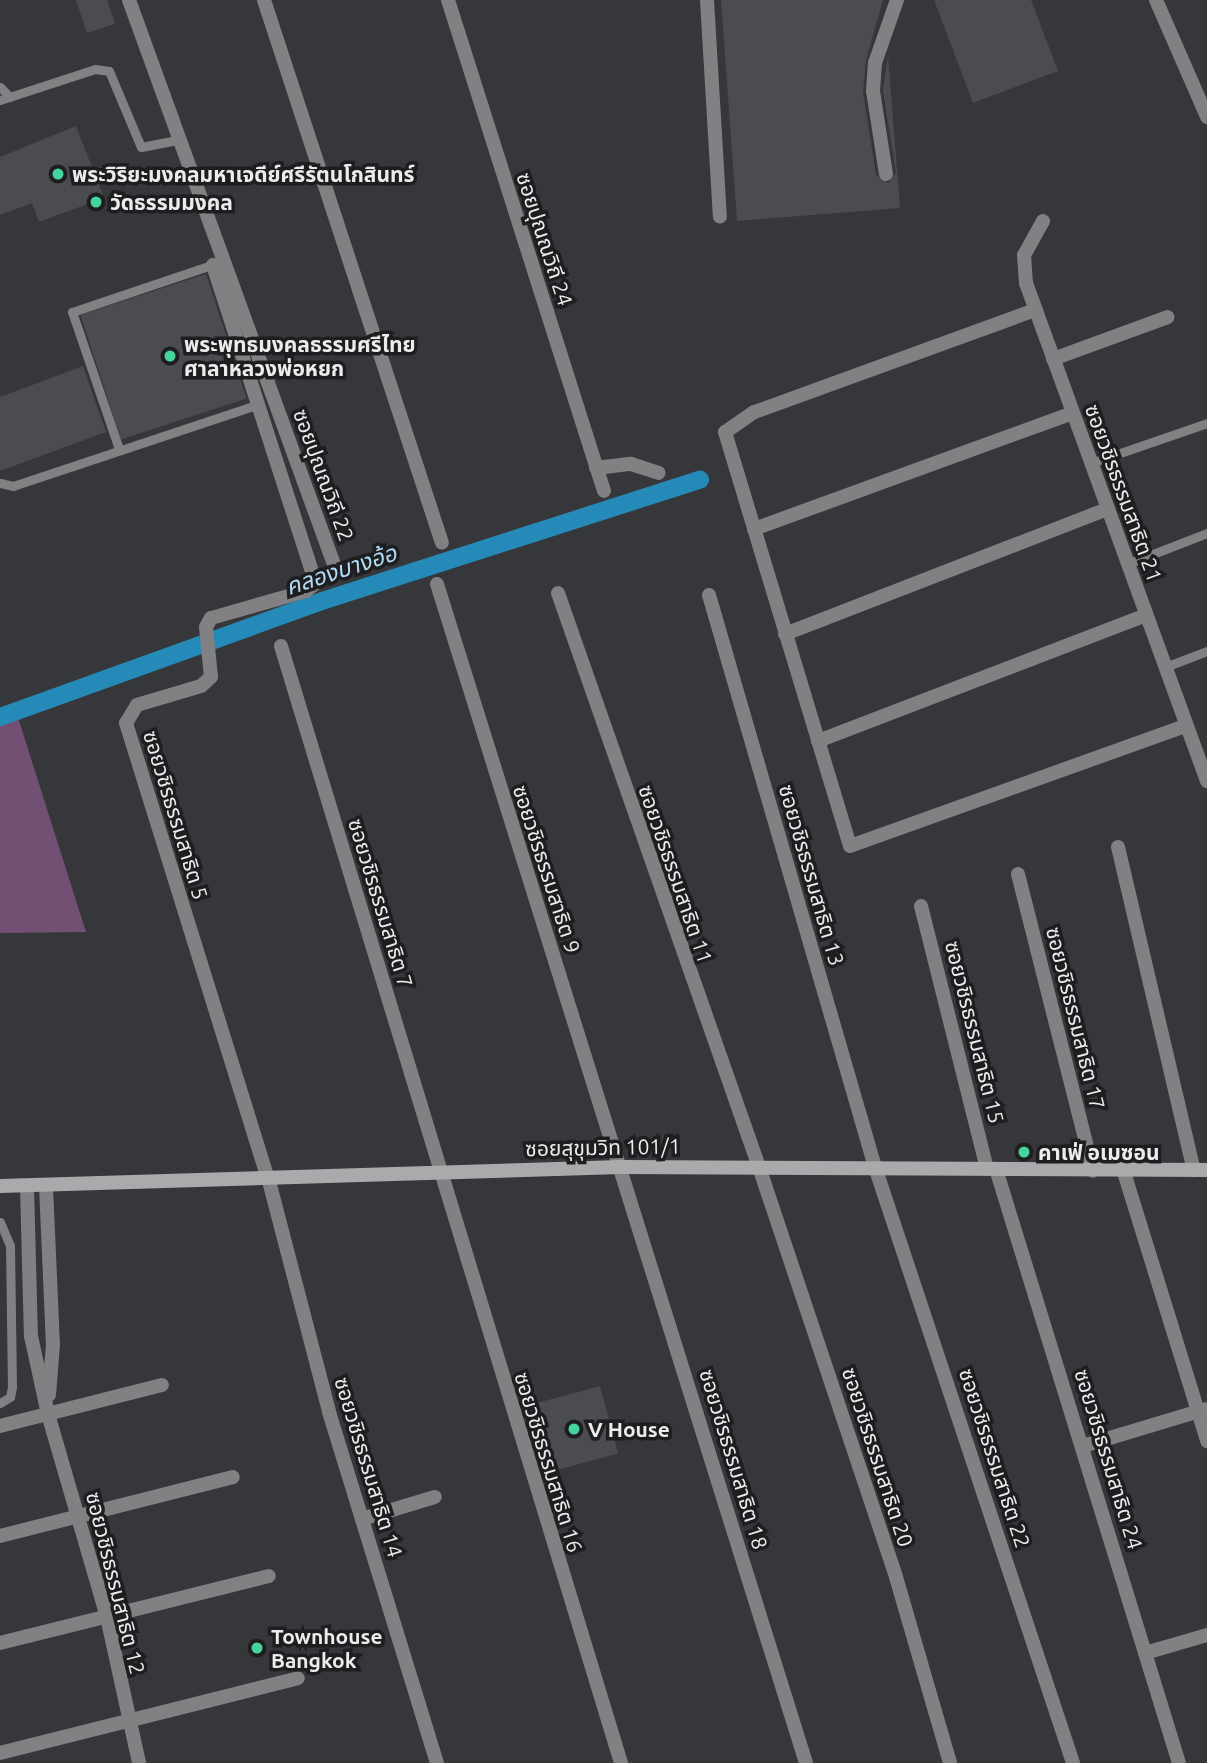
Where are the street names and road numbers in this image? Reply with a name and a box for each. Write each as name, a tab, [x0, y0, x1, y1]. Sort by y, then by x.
street label: ซอยปุณณวิถี 24	[512, 169, 578, 309]
street label: ซอยวชิรธรรมสาธิต 21	[1080, 401, 1168, 585]
street label: ซอยปุณณวิถี 22	[288, 406, 360, 544]
street label: ซอยวชิรธรรมสาธิต 5	[138, 728, 214, 902]
street label: ซอยวชิรธรรมสาธิต 9	[508, 782, 586, 956]
street label: ซอยวชิรธรรมสาธิต 11	[634, 782, 718, 966]
street label: ซอยวชิรธรรมสาธิต 13	[774, 782, 850, 968]
street label: ซอยวชิรธรรมสาธิต 7	[343, 816, 419, 990]
street label: ซอยวชิรธรรมสาธิต 17	[1041, 924, 1111, 1112]
street label: ซอยวชิรธรรมสาธิต 15	[940, 938, 1010, 1126]
street label: ซอยสุขุมวิท 101/1	[525, 1133, 681, 1161]
street label: ซอยวชิรธรรมสาธิต 20	[837, 1364, 919, 1550]
street label: ซอยวชิรธรรมสาธิต 22	[954, 1365, 1036, 1551]
street label: ซอยวชิรธรรมสาธิต 18	[695, 1366, 773, 1552]
street label: ซอยวชิรธรรมสาธิต 24	[1070, 1366, 1148, 1552]
street label: ซอยวชิรธรรมสาธิต 16	[510, 1369, 588, 1555]
street label: ซอยวชิรธรรมสาธิต 14	[330, 1374, 408, 1560]
street label: ซอยวชิรธรรมสาธิต 12	[81, 1489, 151, 1677]

